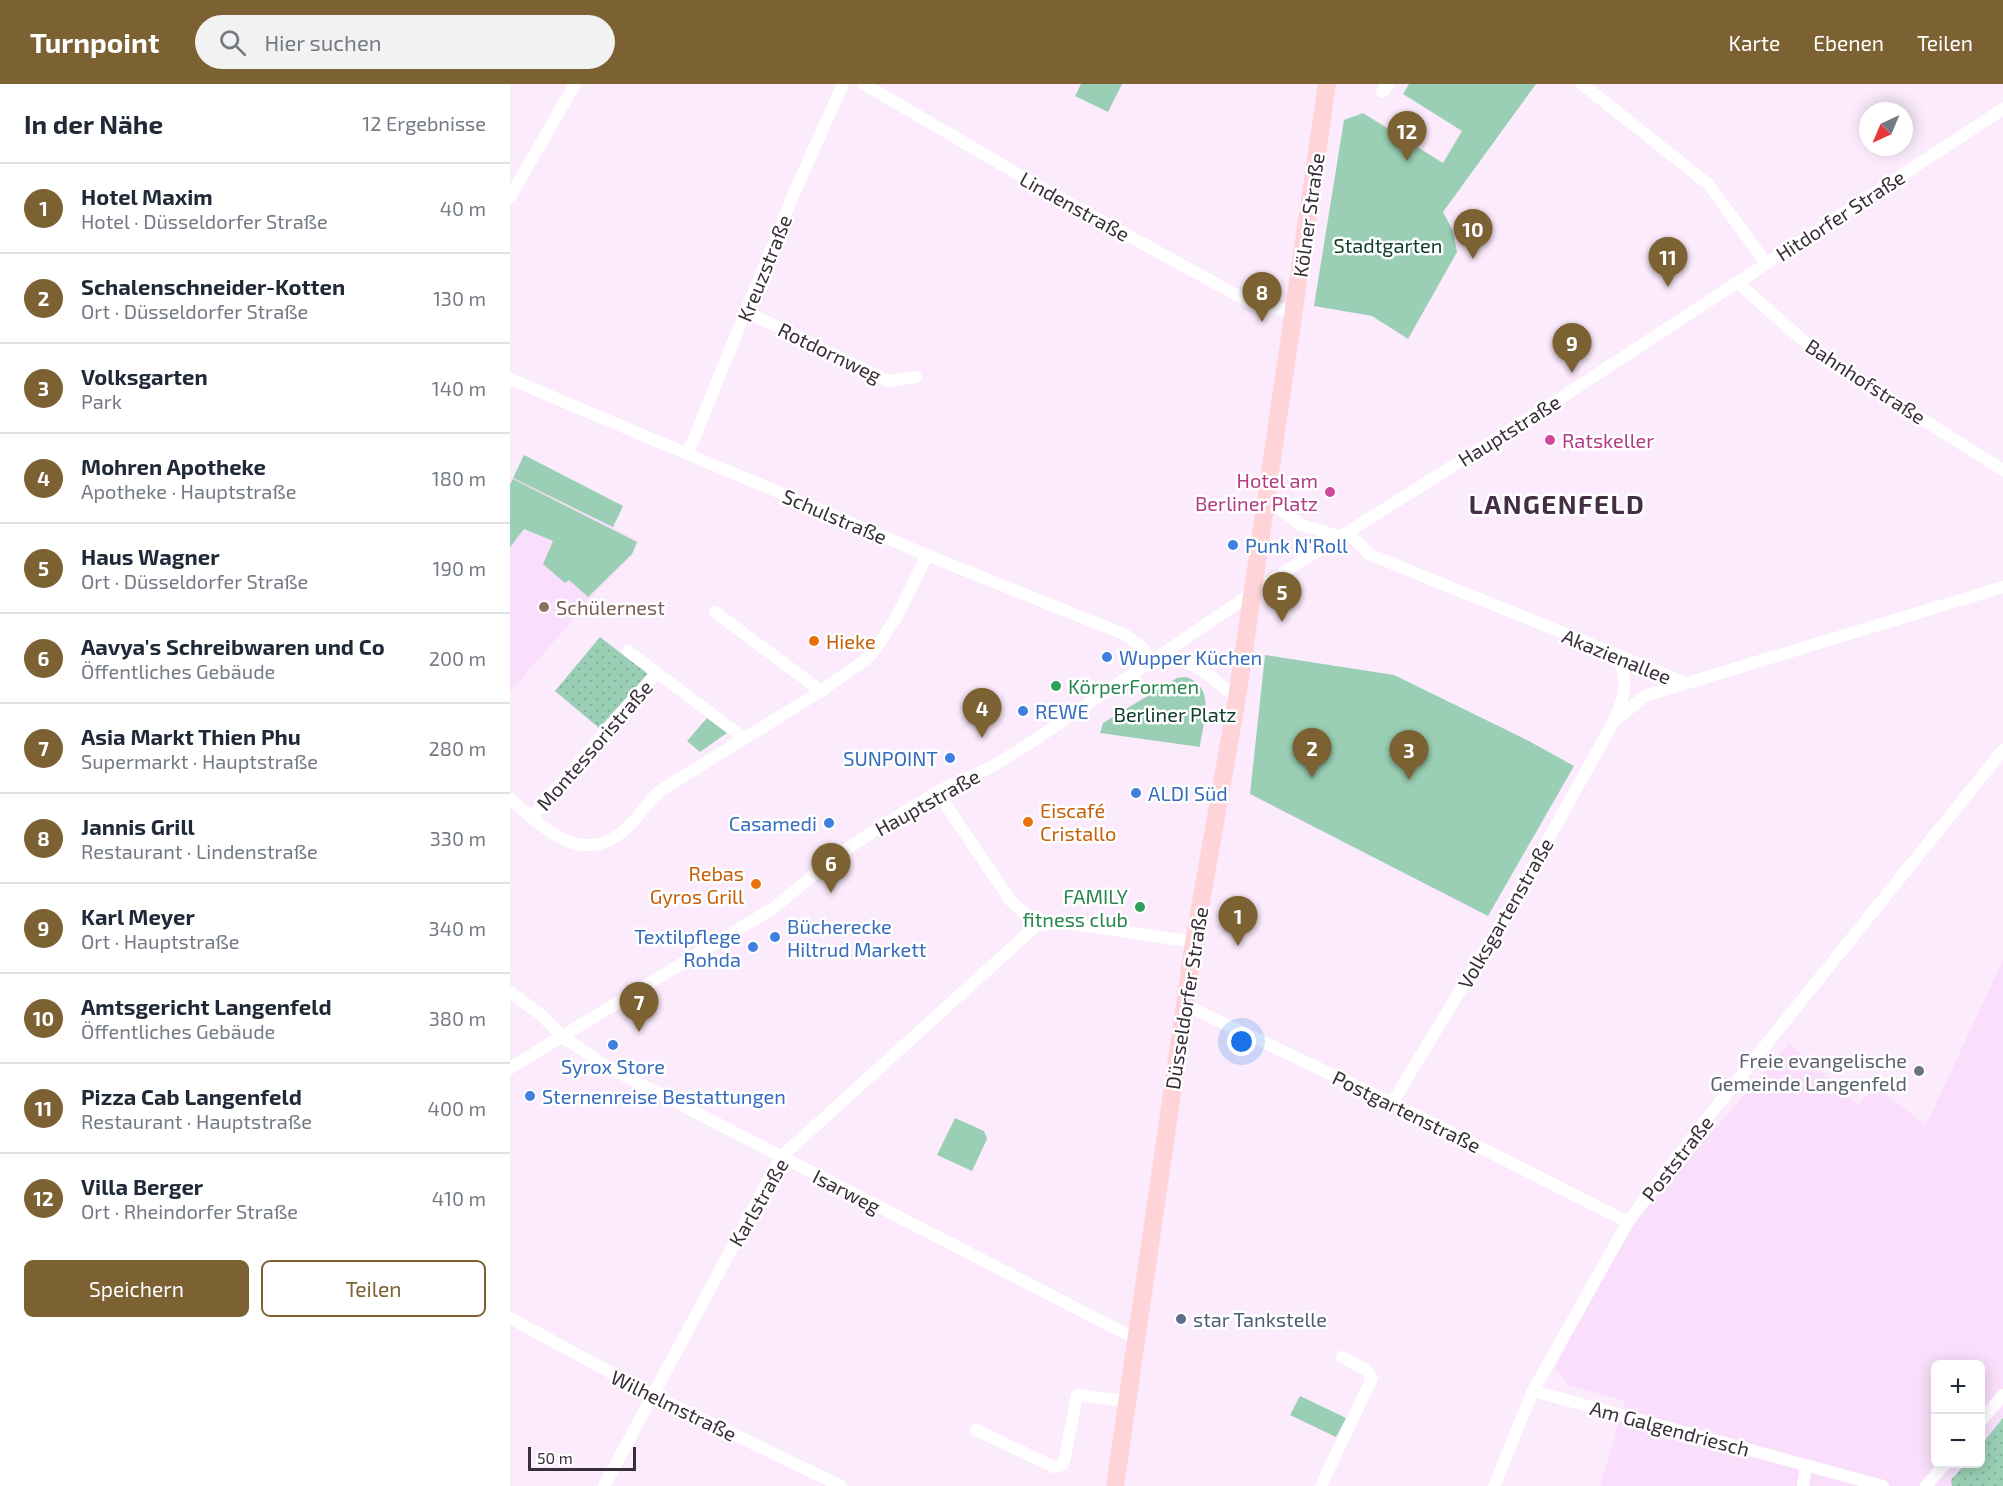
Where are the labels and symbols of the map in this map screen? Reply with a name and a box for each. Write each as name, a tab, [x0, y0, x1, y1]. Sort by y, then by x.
north arrow	[1859, 102, 1913, 156]
pin: 12	[1388, 112, 1426, 161]
street label: Kölner Straße	[1287, 151, 1329, 279]
street label: Hitdorfer Straße	[1771, 164, 1909, 266]
street label: Lindenstraße	[1016, 166, 1134, 246]
pin: 10	[1454, 210, 1492, 259]
street label: Kreuzstraße	[732, 211, 796, 325]
park label: Stadtgarten	[1334, 233, 1442, 257]
pin: 11	[1648, 238, 1688, 287]
pin: 8	[1242, 272, 1281, 322]
street label: Rotdornweg	[774, 317, 886, 387]
pin: 9	[1552, 324, 1592, 373]
street label: Bahnhofstraße	[1802, 333, 1930, 429]
street label: Hauptstraße	[1453, 389, 1565, 471]
place label: Ratskeller	[1562, 428, 1654, 452]
marker: Ratskeller	[1543, 433, 1557, 447]
place label: Hotel am Berliner Platz	[1195, 468, 1318, 515]
street label: Schulstraße	[779, 483, 891, 549]
marker: Hotel am Berliner Platz	[1323, 485, 1337, 499]
district label: LANGENFELD	[1469, 488, 1645, 519]
place label: Punk N'Roll	[1245, 533, 1348, 557]
marker: Punk N'Roll	[1226, 538, 1240, 552]
pin: 5	[1262, 572, 1302, 622]
place label: Schülernest	[556, 595, 665, 619]
marker: Schülernest	[537, 600, 551, 614]
street label: Akazienallee	[1559, 623, 1675, 689]
place label: Hieke	[826, 629, 876, 653]
marker: Hieke	[807, 634, 821, 648]
place label: Wupper Küchen	[1119, 645, 1262, 669]
marker: Wupper Küchen	[1100, 650, 1114, 664]
place label: KörperFormen	[1068, 674, 1199, 698]
street label: Montessoristraße	[531, 675, 657, 815]
marker: KörperFormen	[1049, 679, 1063, 693]
pin: 4	[962, 688, 1002, 738]
place label: REWE	[1035, 699, 1089, 723]
park label: Berliner Platz	[1113, 702, 1237, 726]
marker: REWE	[1016, 704, 1030, 718]
pin: 2	[1292, 728, 1332, 778]
pin: 3	[1390, 730, 1428, 780]
place label: SUNPOINT	[843, 746, 938, 770]
marker: SUNPOINT	[943, 751, 957, 765]
street label: Hauptstraße	[870, 763, 984, 841]
place label: ALDI Süd	[1148, 781, 1228, 805]
marker: ALDI Süd	[1129, 786, 1143, 800]
place label: Eiscafé Cristallo	[1040, 798, 1116, 845]
place label: Casamedi	[729, 811, 817, 835]
marker: Eiscafé Cristallo	[1021, 815, 1035, 829]
marker: Casamedi	[822, 816, 836, 830]
street label: Volksgartenstraße	[1452, 833, 1558, 993]
pin: 6	[812, 844, 850, 893]
place label: Rebas Gyros Grill	[650, 861, 744, 908]
marker: Rebas Gyros Grill	[749, 877, 763, 891]
place label: FAMILY fitness club	[1023, 884, 1129, 931]
pin: 1	[1218, 896, 1258, 946]
marker: FAMILY fitness club	[1133, 900, 1147, 914]
street label: Düsseldorfer Straße	[1160, 905, 1212, 1091]
place label: Bücherecke Hiltrud Markett	[787, 914, 927, 961]
place label: Textilpflege Rohda	[634, 924, 741, 971]
marker: Bücherecke Hiltrud Markett	[768, 930, 782, 944]
marker: Textilpflege Rohda	[746, 940, 760, 954]
pin: 7	[620, 982, 658, 1032]
your location	[1227, 1027, 1256, 1056]
marker: Syrox Store	[606, 1038, 620, 1052]
place label: Freie evangelische Gemeinde Langenfeld	[1710, 1048, 1907, 1095]
place label: Syrox Store	[561, 1054, 665, 1078]
marker: Freie evangelische Gemeinde Langenfeld	[1912, 1064, 1926, 1078]
street label: Postgartenstraße	[1329, 1065, 1485, 1157]
place label: Sternenreise Bestattungen	[542, 1084, 786, 1108]
marker: Sternenreise Bestattungen	[523, 1089, 537, 1103]
street label: Poststraße	[1636, 1110, 1718, 1206]
street label: Karlstraße	[723, 1154, 793, 1250]
street label: Isarweg	[809, 1164, 885, 1218]
place label: star Tankstelle	[1193, 1307, 1327, 1331]
marker: star Tankstelle	[1174, 1312, 1188, 1326]
street label: Wilhelmstraße	[607, 1364, 741, 1446]
street label: Am Galgendriesch	[1588, 1395, 1752, 1461]
scale bar	[528, 1444, 636, 1472]

